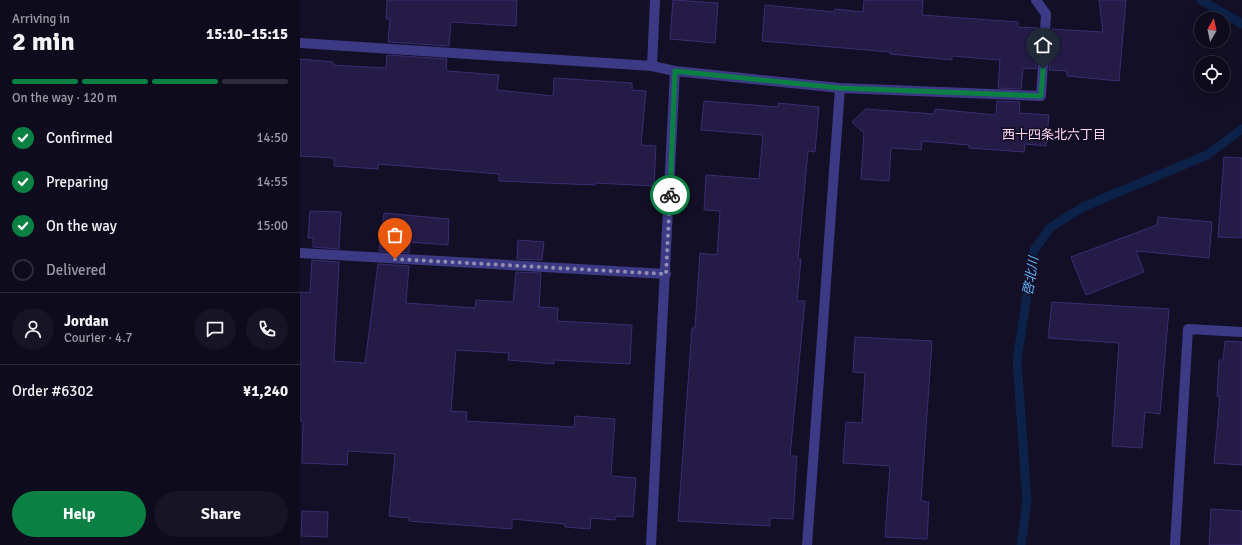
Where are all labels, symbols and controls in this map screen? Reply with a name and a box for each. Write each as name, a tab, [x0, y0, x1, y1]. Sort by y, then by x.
text: Arriving in	[12, 11, 70, 27]
north arrow	[1194, 12, 1230, 48]
map controls	[1194, 12, 1230, 92]
text: 15:10–15:15	[206, 25, 288, 43]
text: 2 min	[12, 26, 75, 58]
pin	[1026, 28, 1060, 69]
icon: home	[1032, 34, 1054, 56]
button: locate	[1194, 56, 1230, 92]
text: On the way · 120 m	[12, 90, 117, 106]
icon: check	[12, 127, 34, 149]
district label: 西十四条北六丁目	[1002, 127, 1106, 143]
text: Confirmed	[46, 129, 113, 147]
text: 14:50	[256, 130, 288, 146]
icon: check	[12, 171, 34, 193]
text: Preparing	[46, 173, 109, 191]
text: 14:55	[256, 174, 288, 190]
courier	[650, 175, 690, 215]
icon: bike	[659, 184, 681, 206]
icon: check	[12, 215, 34, 237]
text: On the way	[46, 217, 117, 235]
text: 15:00	[256, 218, 288, 234]
pin	[378, 218, 412, 259]
icon: bag	[384, 224, 406, 246]
water label: 啓北川	[1020, 254, 1042, 297]
text: Delivered	[46, 261, 106, 279]
button: person	[12, 308, 54, 350]
button: chat	[194, 308, 236, 350]
button: phone	[246, 308, 288, 350]
text: Jordan	[64, 312, 109, 330]
text: Courier · 4.7	[64, 330, 133, 346]
text: Order #6302	[12, 382, 94, 400]
text: ¥1,240	[243, 382, 288, 400]
button: Help	[12, 491, 146, 537]
button: Share	[154, 491, 288, 537]

